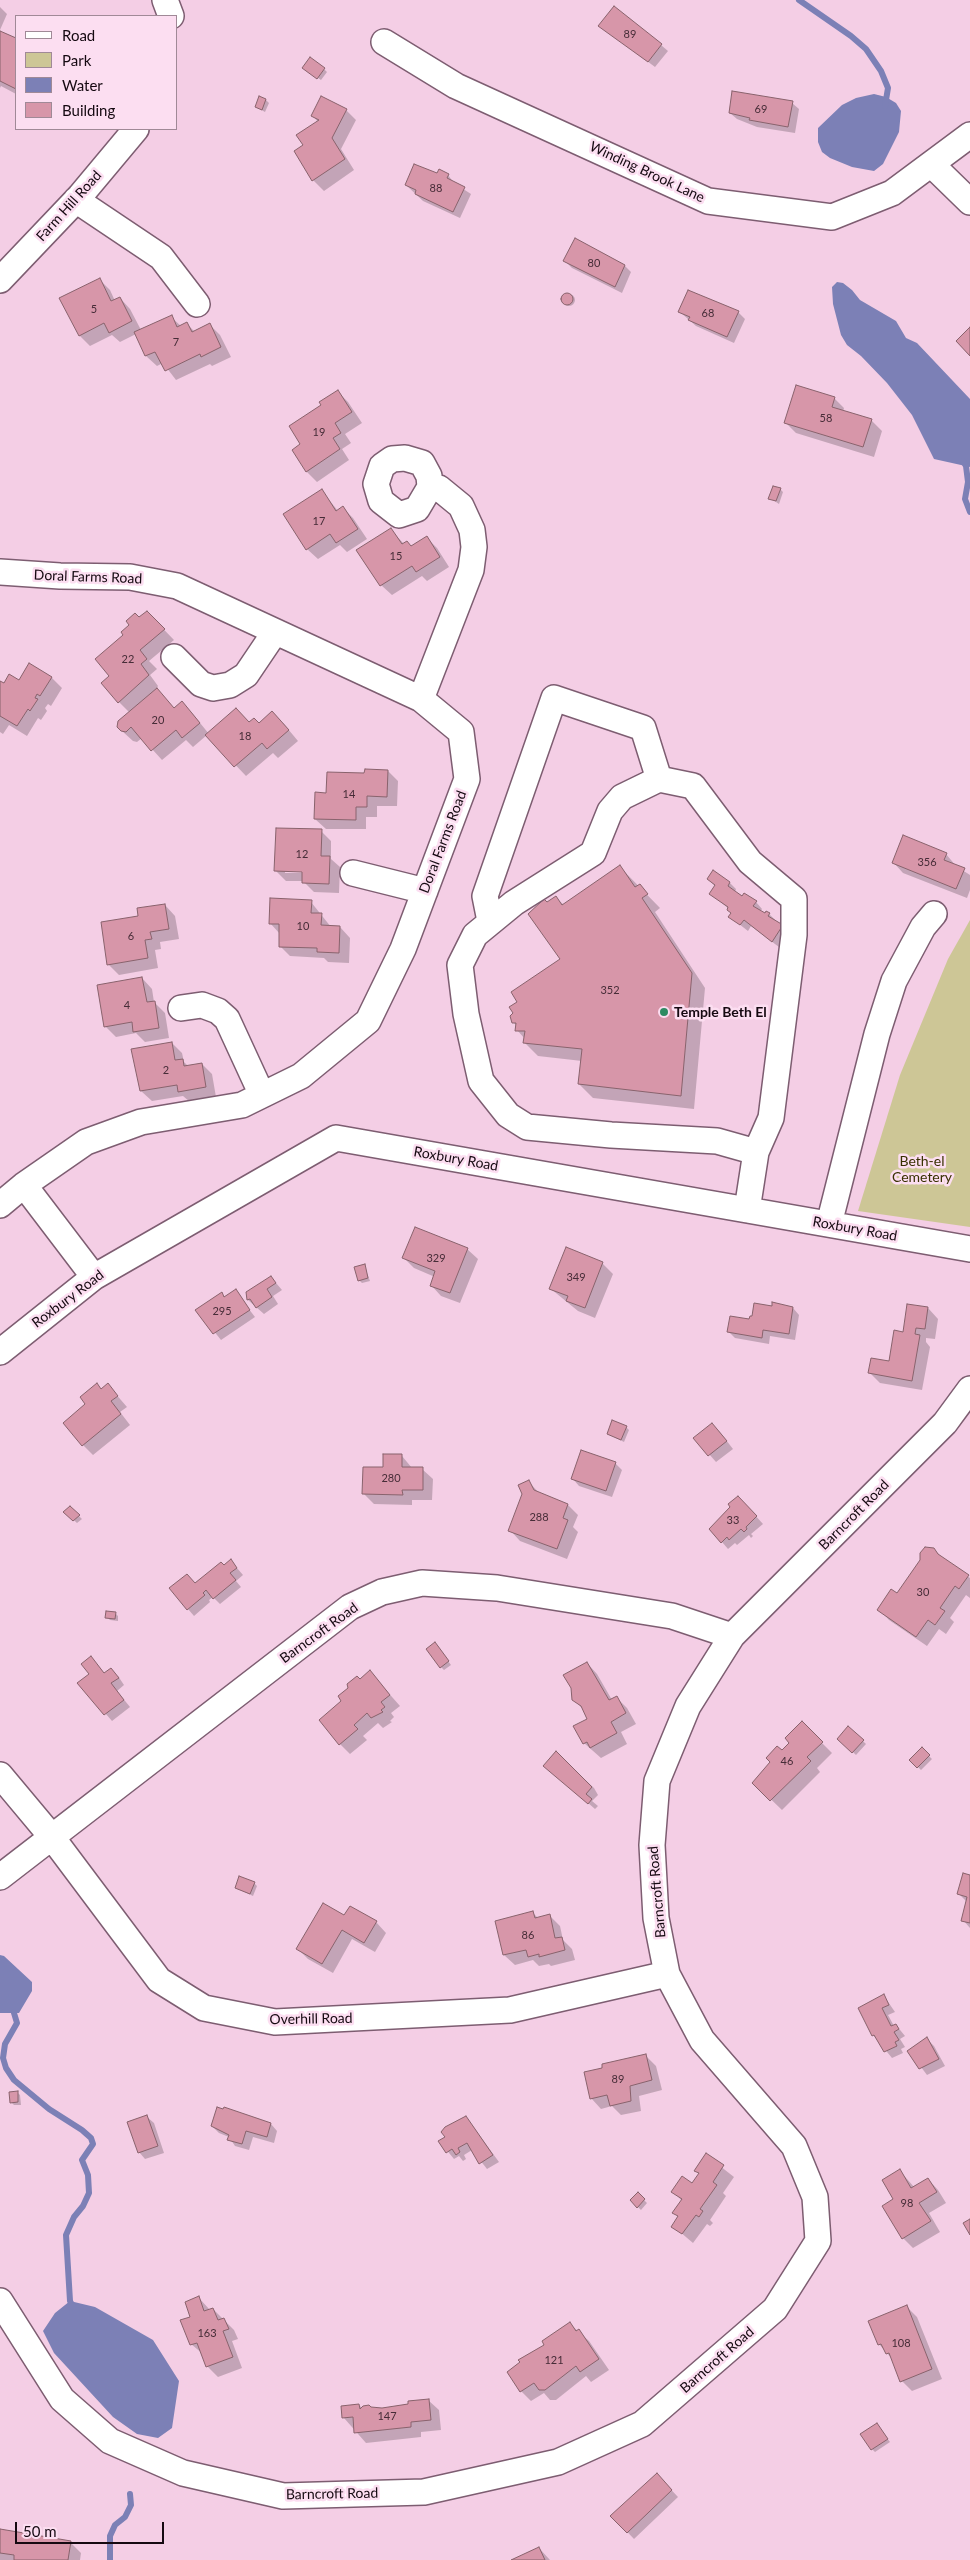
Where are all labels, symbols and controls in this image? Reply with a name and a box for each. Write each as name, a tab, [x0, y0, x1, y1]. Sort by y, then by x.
legend	[15, 15, 178, 130]
text: Road	[62, 26, 95, 44]
house number: 89	[624, 27, 636, 41]
text: Park	[62, 51, 91, 69]
text: Water	[62, 76, 103, 94]
text: Building	[62, 101, 115, 119]
house number: 69	[755, 102, 767, 116]
street label: Winding Brook Lane	[587, 138, 707, 206]
street label: Farm Hill Road	[33, 167, 105, 245]
house number: 88	[430, 181, 442, 195]
house number: 80	[588, 256, 600, 270]
house number: 5	[91, 302, 97, 316]
house number: 68	[702, 306, 714, 320]
house number: 7	[173, 335, 179, 349]
house number: 58	[820, 411, 832, 425]
house number: 19	[313, 425, 325, 439]
house number: 17	[313, 514, 325, 528]
house number: 15	[390, 549, 402, 563]
street label: Doral Farms Road	[33, 567, 143, 587]
house number: 22	[122, 652, 134, 666]
house number: 20	[152, 713, 164, 727]
house number: 18	[239, 729, 251, 743]
house number: 14	[343, 787, 355, 801]
street label: Doral Farms Road	[416, 788, 470, 896]
house number: 12	[296, 847, 308, 861]
house number: 356	[917, 855, 937, 869]
house number: 10	[297, 919, 309, 933]
house number: 6	[128, 929, 134, 943]
house number: 352	[600, 983, 620, 997]
house number: 4	[124, 998, 130, 1012]
place label: Temple Beth El	[674, 1004, 767, 1020]
marker: Temple Beth El	[658, 1006, 670, 1018]
house number: 2	[163, 1063, 169, 1077]
street label: Roxbury Road	[412, 1143, 500, 1175]
park label: Beth-el Cemetery	[892, 1153, 952, 1186]
street label: Roxbury Road	[811, 1213, 899, 1245]
house number: 329	[426, 1251, 446, 1265]
street label: Roxbury Road	[29, 1267, 107, 1331]
house number: 349	[566, 1270, 586, 1284]
house number: 295	[212, 1304, 232, 1318]
house number: 280	[381, 1471, 401, 1485]
street label: Barncroft Road	[815, 1476, 893, 1554]
house number: 288	[529, 1510, 549, 1524]
house number: 33	[727, 1513, 739, 1527]
house number: 30	[917, 1585, 929, 1599]
street label: Barncroft Road	[277, 1599, 361, 1667]
house number: 46	[781, 1754, 793, 1768]
street label: Barncroft Road	[645, 1845, 669, 1939]
house number: 86	[522, 1928, 534, 1942]
street label: Overhill Road	[269, 2010, 353, 2028]
house number: 89	[612, 2072, 624, 2086]
house number: 98	[901, 2196, 913, 2210]
street label: Barncroft Road	[677, 2323, 757, 2397]
house number: 163	[197, 2326, 217, 2340]
house number: 108	[891, 2336, 911, 2350]
house number: 121	[544, 2353, 564, 2367]
house number: 147	[377, 2409, 397, 2423]
street label: Barncroft Road	[286, 2485, 378, 2503]
scale bar	[18, 2512, 166, 2544]
text: 50 m	[23, 2522, 57, 2540]

